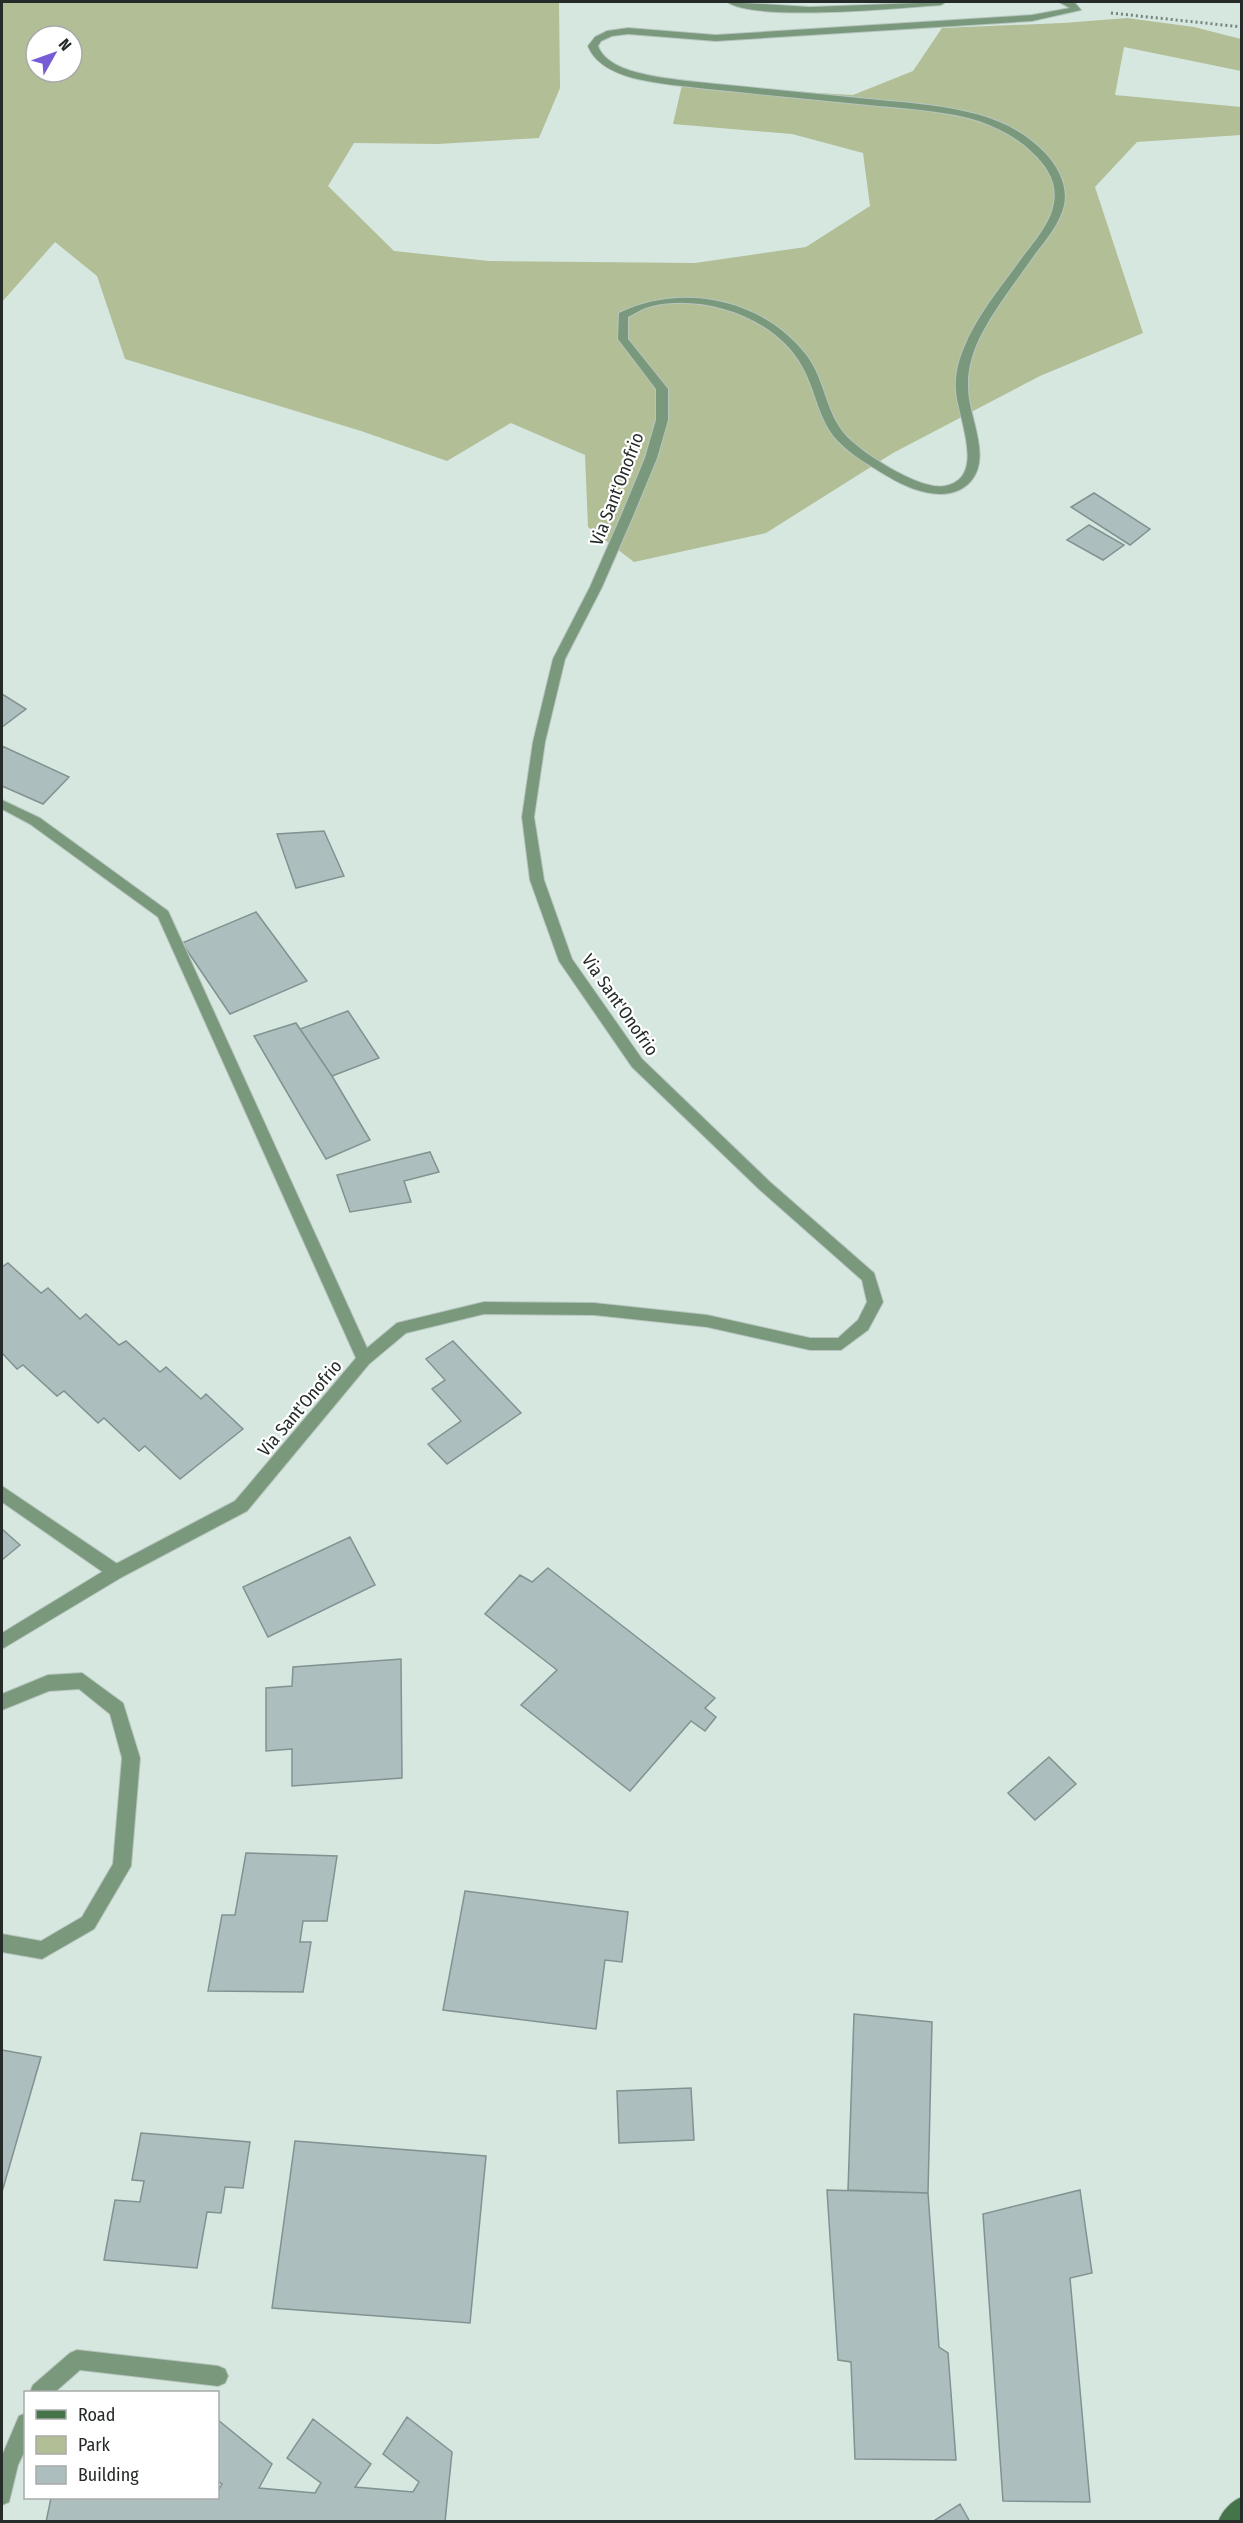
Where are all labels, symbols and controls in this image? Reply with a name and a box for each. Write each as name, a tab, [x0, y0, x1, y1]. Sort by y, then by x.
north arrow	[24, 24, 84, 84]
text: N	[55, 35, 75, 54]
street label: Via Sant'Onofrio	[585, 429, 649, 549]
street label: Via Sant'Onofrio	[577, 950, 663, 1060]
street label: Via Sant'Onofrio	[253, 1355, 347, 1461]
legend	[24, 2391, 219, 2499]
text: Road	[78, 2404, 115, 2426]
text: Park	[78, 2434, 111, 2456]
text: Building	[78, 2464, 139, 2486]

